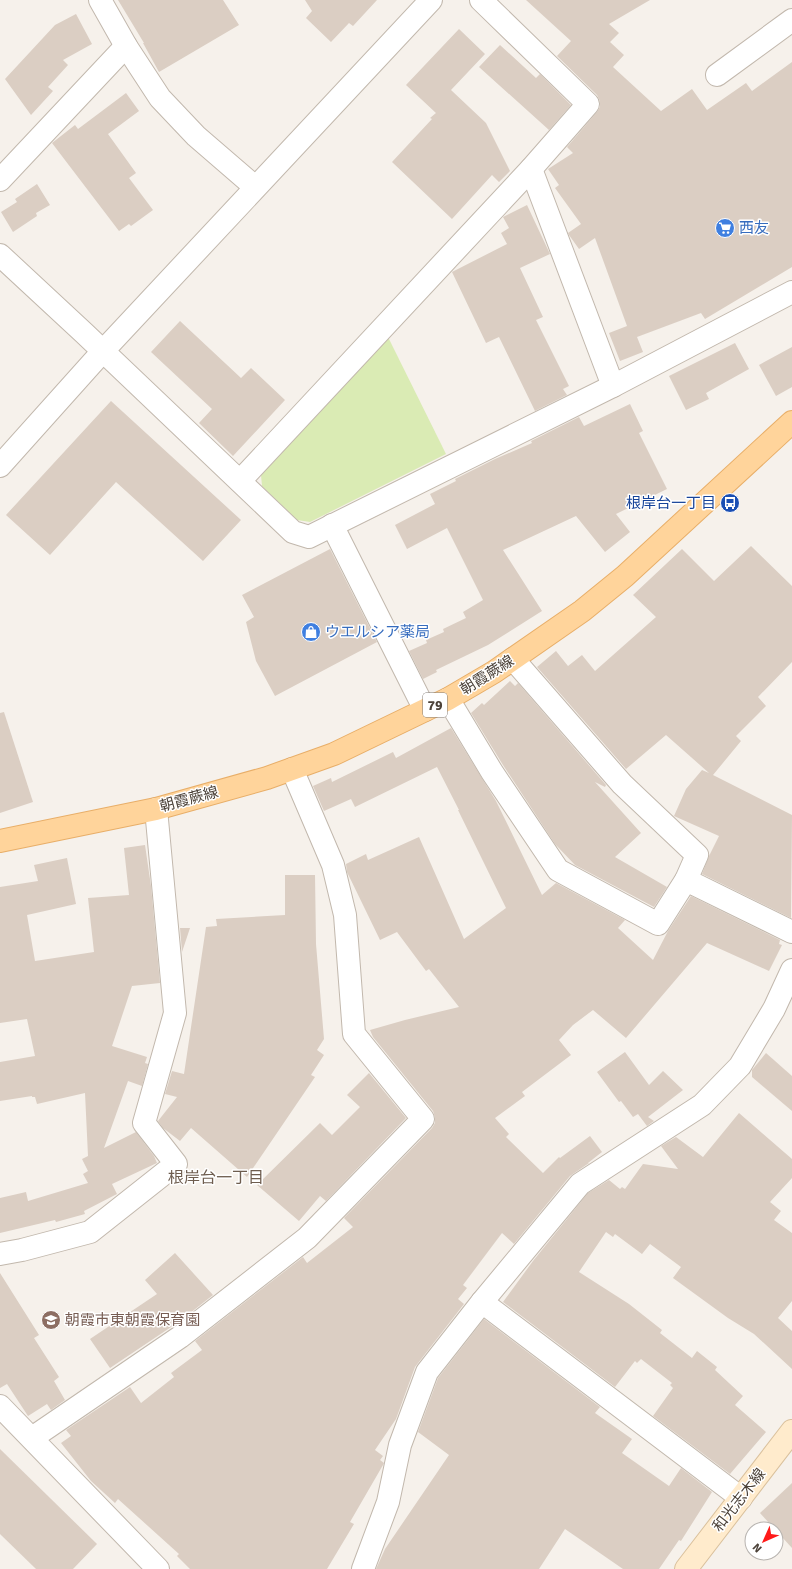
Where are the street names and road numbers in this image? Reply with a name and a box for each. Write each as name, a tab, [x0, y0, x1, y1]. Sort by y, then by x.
street label: 朝霞蕨線	[457, 651, 517, 699]
road number: 79	[423, 693, 447, 717]
street label: 朝霞蕨線	[158, 783, 220, 815]
street label: 和光志木線	[709, 1465, 769, 1535]

